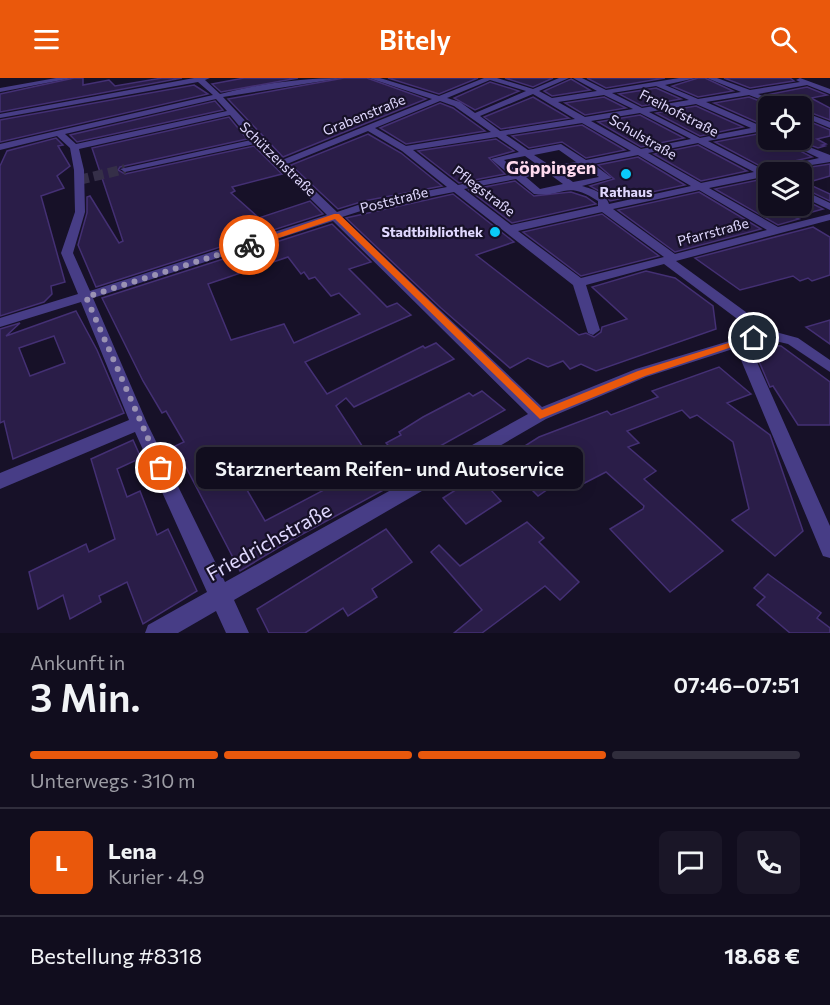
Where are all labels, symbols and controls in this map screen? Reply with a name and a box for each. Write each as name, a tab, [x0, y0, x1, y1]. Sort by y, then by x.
icon: menu	[30, 23, 63, 56]
text: Bitely	[379, 23, 451, 56]
icon: search	[767, 23, 800, 56]
street label: Freihofstraße	[637, 85, 722, 140]
street label: Grabenstraße	[320, 90, 408, 139]
map controls	[758, 96, 812, 216]
button: locate	[758, 96, 812, 150]
street label: Schulstraße	[606, 110, 680, 163]
street label: Schützenstraße	[237, 118, 320, 199]
district label: Göppingen	[506, 156, 596, 178]
street label: Pflegstraße	[450, 162, 519, 220]
button: layers	[758, 162, 812, 216]
marker: Rathaus	[619, 167, 633, 181]
street label: Poststraße	[358, 183, 430, 216]
place label: Rathaus	[600, 183, 653, 200]
street label: Pfarrstraße	[675, 214, 750, 249]
courier	[219, 215, 279, 275]
place label: Stadtbibliothek	[381, 223, 483, 240]
marker: Stadtbibliothek	[488, 225, 502, 239]
icon: bike	[233, 229, 266, 262]
pin	[728, 312, 779, 363]
icon: home	[737, 321, 770, 354]
pin	[135, 442, 186, 493]
callout: Starznerteam Reifen- und Autoservice	[197, 447, 584, 489]
icon: bag	[144, 451, 177, 484]
text: Starznerteam Reifen- und Autoservice	[215, 456, 564, 480]
street label: Friedrichstraße	[202, 497, 335, 585]
text: Ankunft in	[30, 650, 125, 674]
text: 07:46–07:51	[673, 671, 800, 698]
text: 3 Min.	[30, 672, 141, 720]
text: Unterwegs · 310 m	[30, 768, 195, 792]
button: chat	[659, 831, 722, 894]
button: phone	[737, 831, 800, 894]
text: Lena	[108, 837, 157, 864]
text: L	[55, 849, 68, 876]
text: Kurier · 4.9	[108, 864, 205, 888]
text: Bestellung #8318	[30, 942, 202, 969]
text: 18.68 €	[724, 942, 800, 969]

